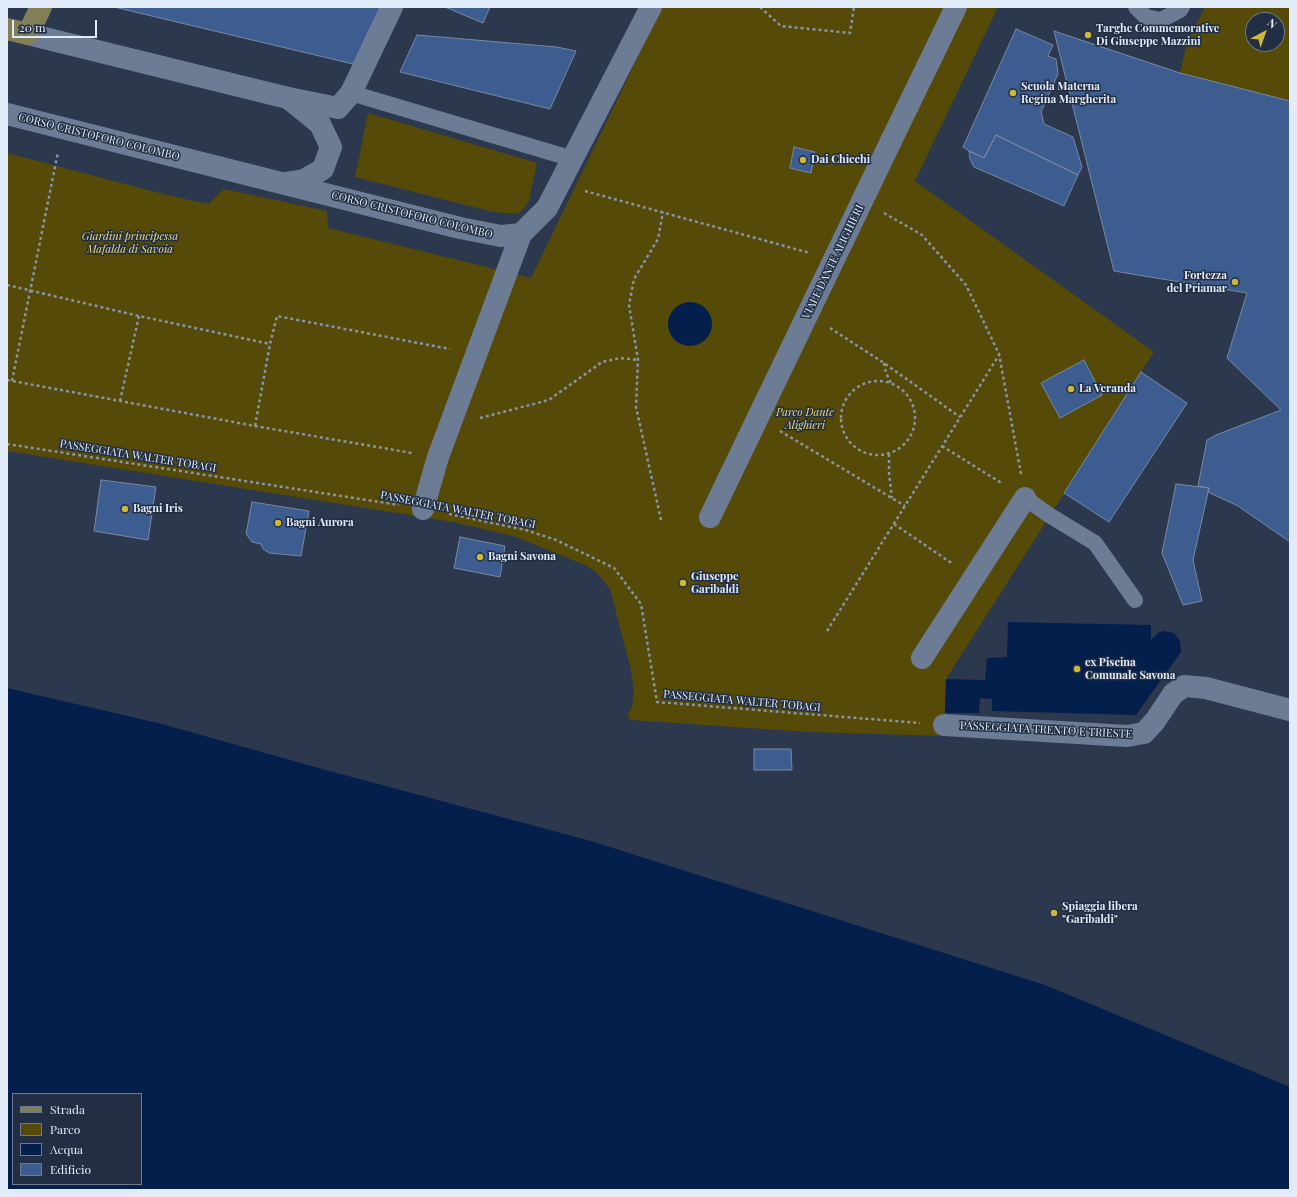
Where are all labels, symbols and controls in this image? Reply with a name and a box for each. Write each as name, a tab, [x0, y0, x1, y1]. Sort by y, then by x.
scale bar	[14, 12, 99, 38]
north arrow	[1245, 12, 1285, 52]
text: N	[1265, 15, 1280, 32]
text: 20 m	[19, 19, 46, 35]
place label: Targhe Commemorative Di Giuseppe Mazzini	[1096, 22, 1219, 48]
marker: Targhe Commemorative Di Giuseppe Mazzini	[1083, 30, 1093, 40]
place label: Scuola Materna Regina Margherita	[1021, 80, 1116, 106]
marker: Scuola Materna Regina Margherita	[1008, 88, 1018, 98]
street label: CORSO CRISTOFORO COLOMBO	[17, 111, 181, 163]
place label: Dai Chicchi	[811, 153, 870, 167]
marker: Dai Chicchi	[798, 155, 808, 165]
street label: CORSO CRISTOFORO COLOMBO	[330, 189, 494, 241]
street label: VIALE DANTE ALIGHIERI	[799, 203, 867, 321]
park label: Giardini principessa Mafalda di Savoia	[82, 230, 178, 256]
place label: Fortezza del Priamar	[1167, 269, 1227, 295]
marker: Fortezza del Priamar	[1230, 277, 1240, 287]
place label: La Veranda	[1079, 382, 1136, 396]
marker: La Veranda	[1066, 384, 1076, 394]
park label: Parco Dante Alighieri	[776, 406, 834, 432]
street label: PASSEGGIATA WALTER TOBAGI	[59, 437, 217, 475]
street label: PASSEGGIATA WALTER TOBAGI	[379, 488, 537, 532]
place label: Bagni Iris	[133, 502, 183, 516]
marker: Bagni Iris	[120, 504, 130, 514]
place label: Bagni Aurora	[286, 516, 354, 530]
marker: Bagni Aurora	[273, 518, 283, 528]
place label: Bagni Savona	[488, 550, 556, 564]
marker: Bagni Savona	[475, 552, 485, 562]
place label: Giuseppe Garibaldi	[691, 570, 739, 596]
marker: Giuseppe Garibaldi	[678, 578, 688, 588]
place label: ex Piscina Comunale Savona	[1085, 656, 1176, 682]
marker: ex Piscina Comunale Savona	[1072, 664, 1082, 674]
street label: PASSEGGIATA WALTER TOBAGI	[663, 688, 821, 714]
street label: PASSEGGIATA TRENTO E TRIESTE	[960, 719, 1132, 741]
place label: Spiaggia libera "Garibaldi"	[1062, 900, 1138, 926]
marker: Spiaggia libera "Garibaldi"	[1049, 908, 1059, 918]
legend	[12, 1093, 142, 1185]
text: Strada	[50, 1101, 85, 1117]
text: Parco	[50, 1121, 80, 1137]
text: Acqua	[50, 1141, 83, 1157]
text: Edificio	[50, 1161, 91, 1177]

